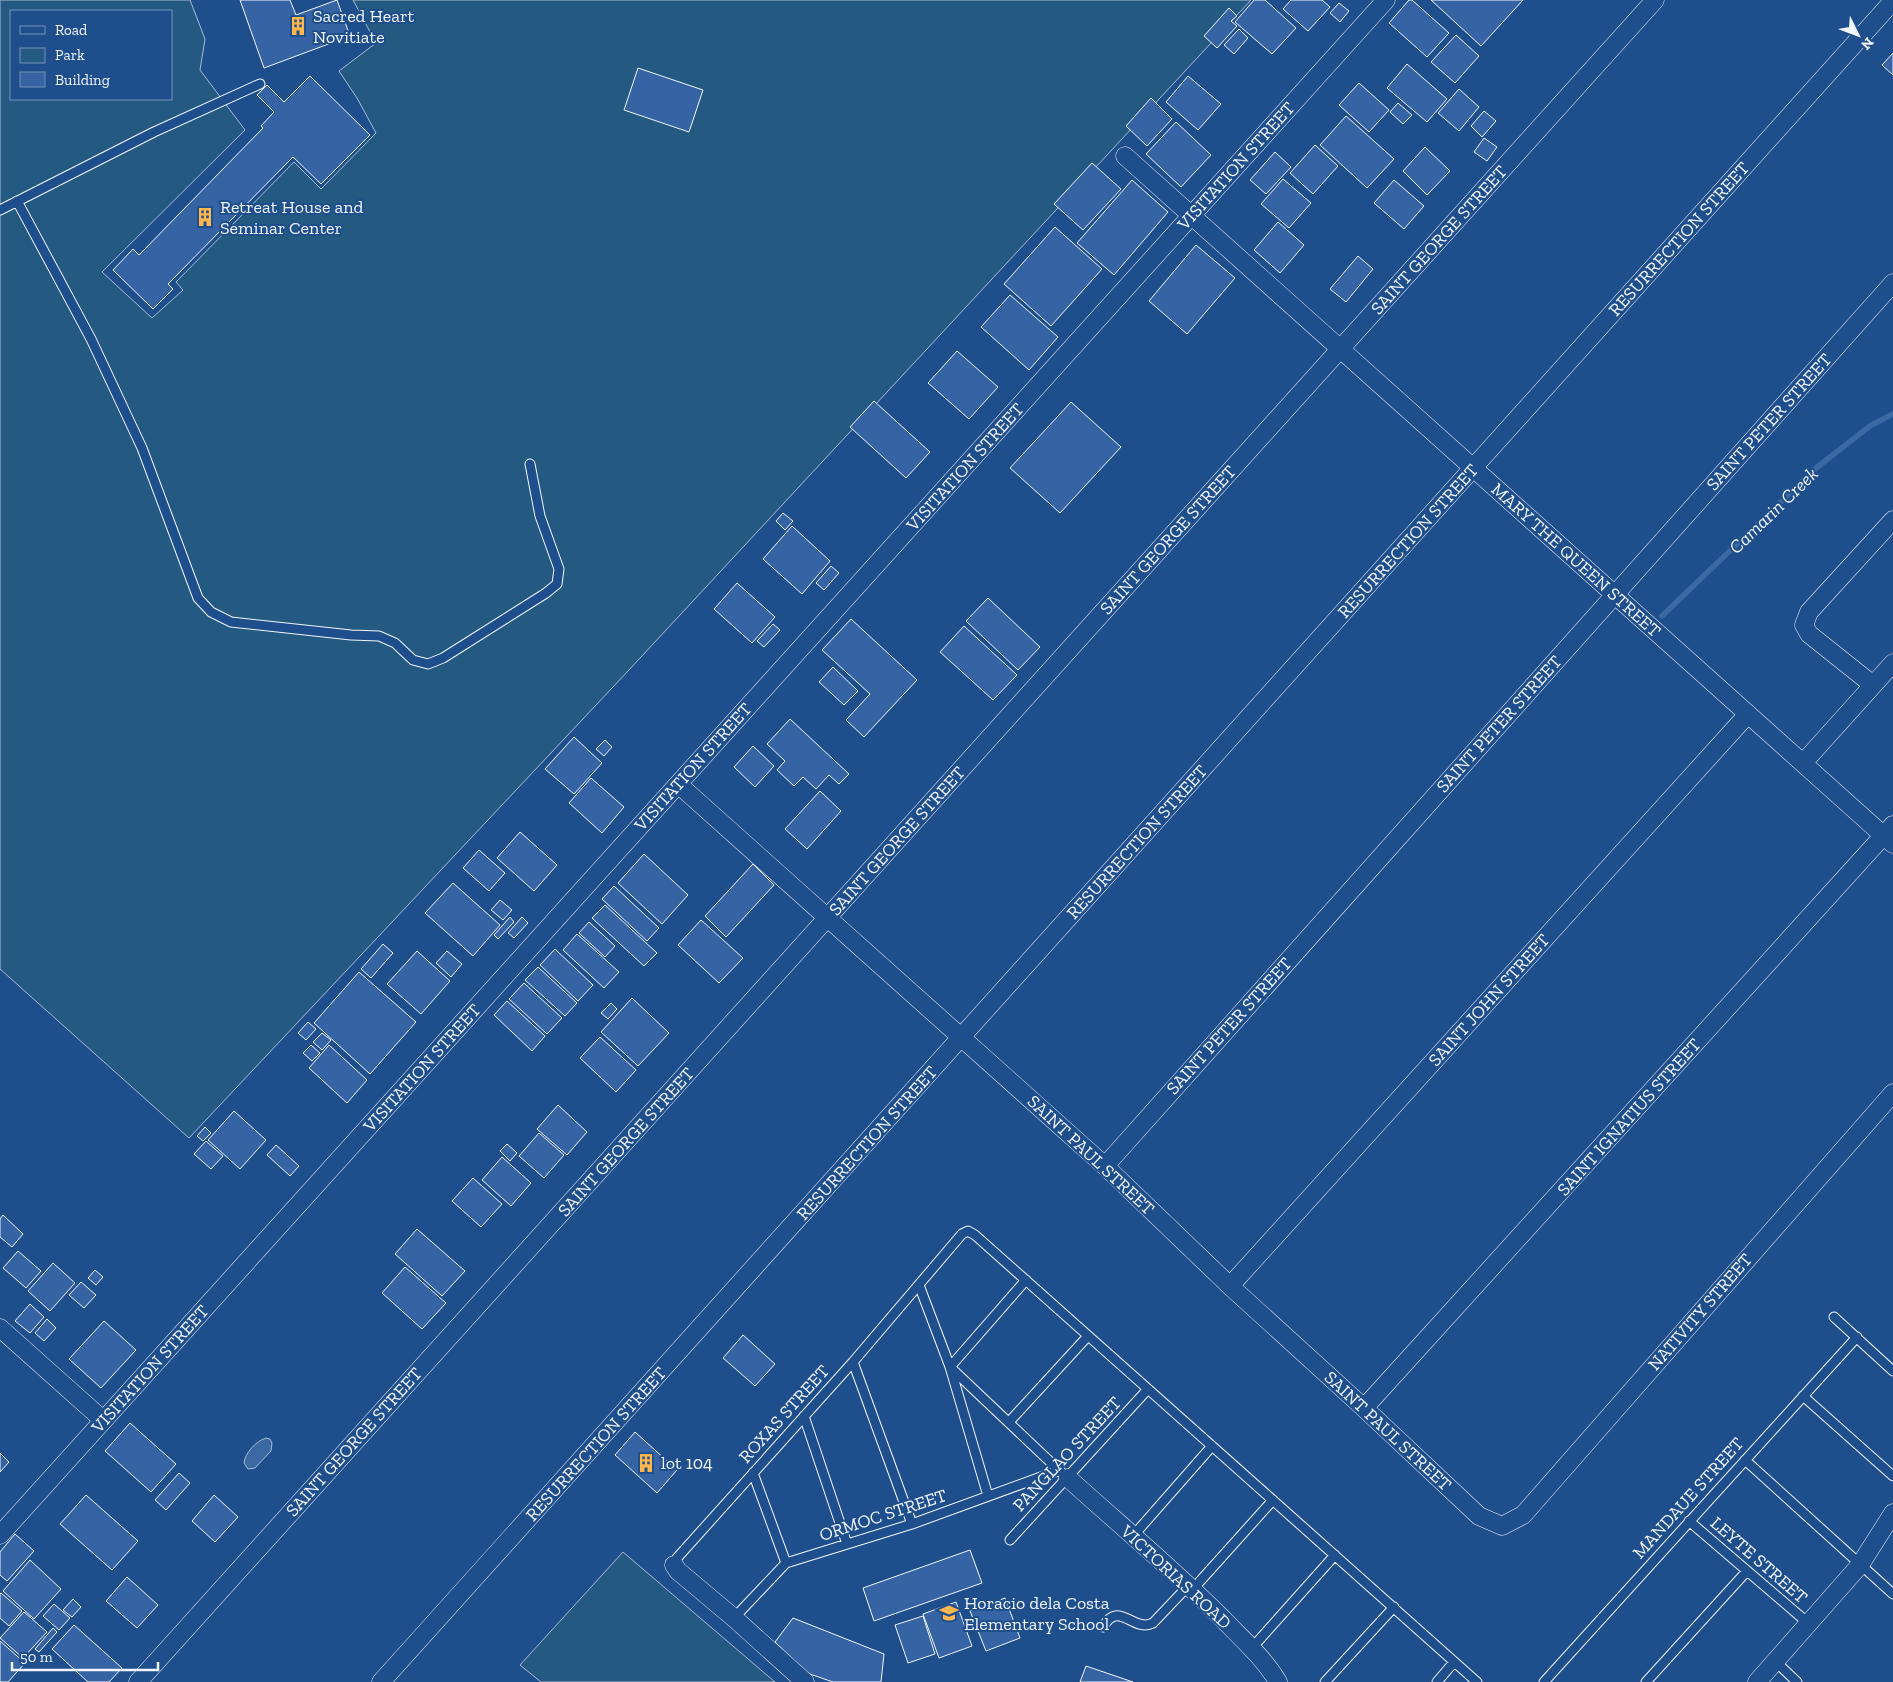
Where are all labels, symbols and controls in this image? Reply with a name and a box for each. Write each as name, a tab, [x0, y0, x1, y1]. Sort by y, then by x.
place label: Sacred Heart Novitiate	[313, 5, 414, 48]
legend	[10, 10, 172, 100]
north arrow	[1833, 10, 1883, 60]
building icon: Sacred Heart Novitiate	[287, 15, 309, 37]
text: Road	[55, 21, 88, 39]
text: N	[1857, 34, 1877, 53]
text: Park	[55, 46, 85, 64]
text: Building	[55, 71, 110, 89]
street label: VISITATION STREET	[1172, 97, 1299, 235]
street label: RESURRECTION STREET	[1604, 157, 1754, 321]
street label: SAINT GEORGE STREET	[1366, 161, 1512, 319]
place label: Retreat House and Seminar Center	[220, 196, 363, 239]
building icon: Retreat House and Seminar Center	[194, 206, 216, 228]
street label: SAINT PETER STREET	[1702, 349, 1836, 495]
street label: VISITATION STREET	[901, 398, 1028, 536]
street label: RESURRECTION STREET	[1333, 459, 1483, 623]
street label: SAINT GEORGE STREET	[1095, 461, 1241, 619]
water label: Camarin Creek	[1724, 462, 1823, 559]
street label: MARY THE QUEEN STREET	[1487, 478, 1665, 642]
street label: SAINT PETER STREET	[1432, 651, 1566, 797]
street label: VISITATION STREET	[629, 698, 756, 836]
street label: RESURRECTION STREET	[1062, 760, 1212, 924]
street label: SAINT GEORGE STREET	[824, 762, 970, 920]
street label: SAINT JOHN STREET	[1424, 929, 1554, 1071]
street label: SAINT PETER STREET	[1162, 953, 1296, 1099]
street label: VISITATION STREET	[358, 999, 485, 1137]
street label: SAINT IGNATIUS STREET	[1552, 1034, 1706, 1200]
street label: RESURRECTION STREET	[792, 1061, 942, 1225]
street label: SAINT GEORGE STREET	[553, 1063, 699, 1221]
street label: SAINT PAUL STREET	[1023, 1090, 1159, 1220]
street label: NATIVITY STREET	[1643, 1249, 1757, 1375]
street label: VISITATION STREET	[86, 1300, 213, 1438]
street label: ROXAS STREET	[734, 1360, 834, 1468]
street label: RESURRECTION STREET	[521, 1362, 671, 1526]
street label: SAINT GEORGE STREET	[281, 1363, 427, 1521]
street label: SAINT PAUL STREET	[1320, 1366, 1456, 1496]
street label: PANGLAO STREET	[1008, 1392, 1126, 1516]
street label: MANDAUE STREET	[1628, 1433, 1748, 1563]
building icon: lot 104	[635, 1452, 657, 1474]
place label: lot 104	[661, 1452, 713, 1474]
street label: ORMOC STREET	[817, 1484, 949, 1546]
street label: LEYTE STREET	[1706, 1512, 1812, 1608]
street label: VICTORIAS ROAD	[1115, 1520, 1236, 1634]
place label: Horacio dela Costa Elementary School	[964, 1592, 1110, 1635]
school or university icon: Horacio dela Costa Elementary School	[938, 1602, 960, 1624]
scale bar	[12, 1640, 159, 1672]
text: 50 m	[20, 1648, 53, 1666]

